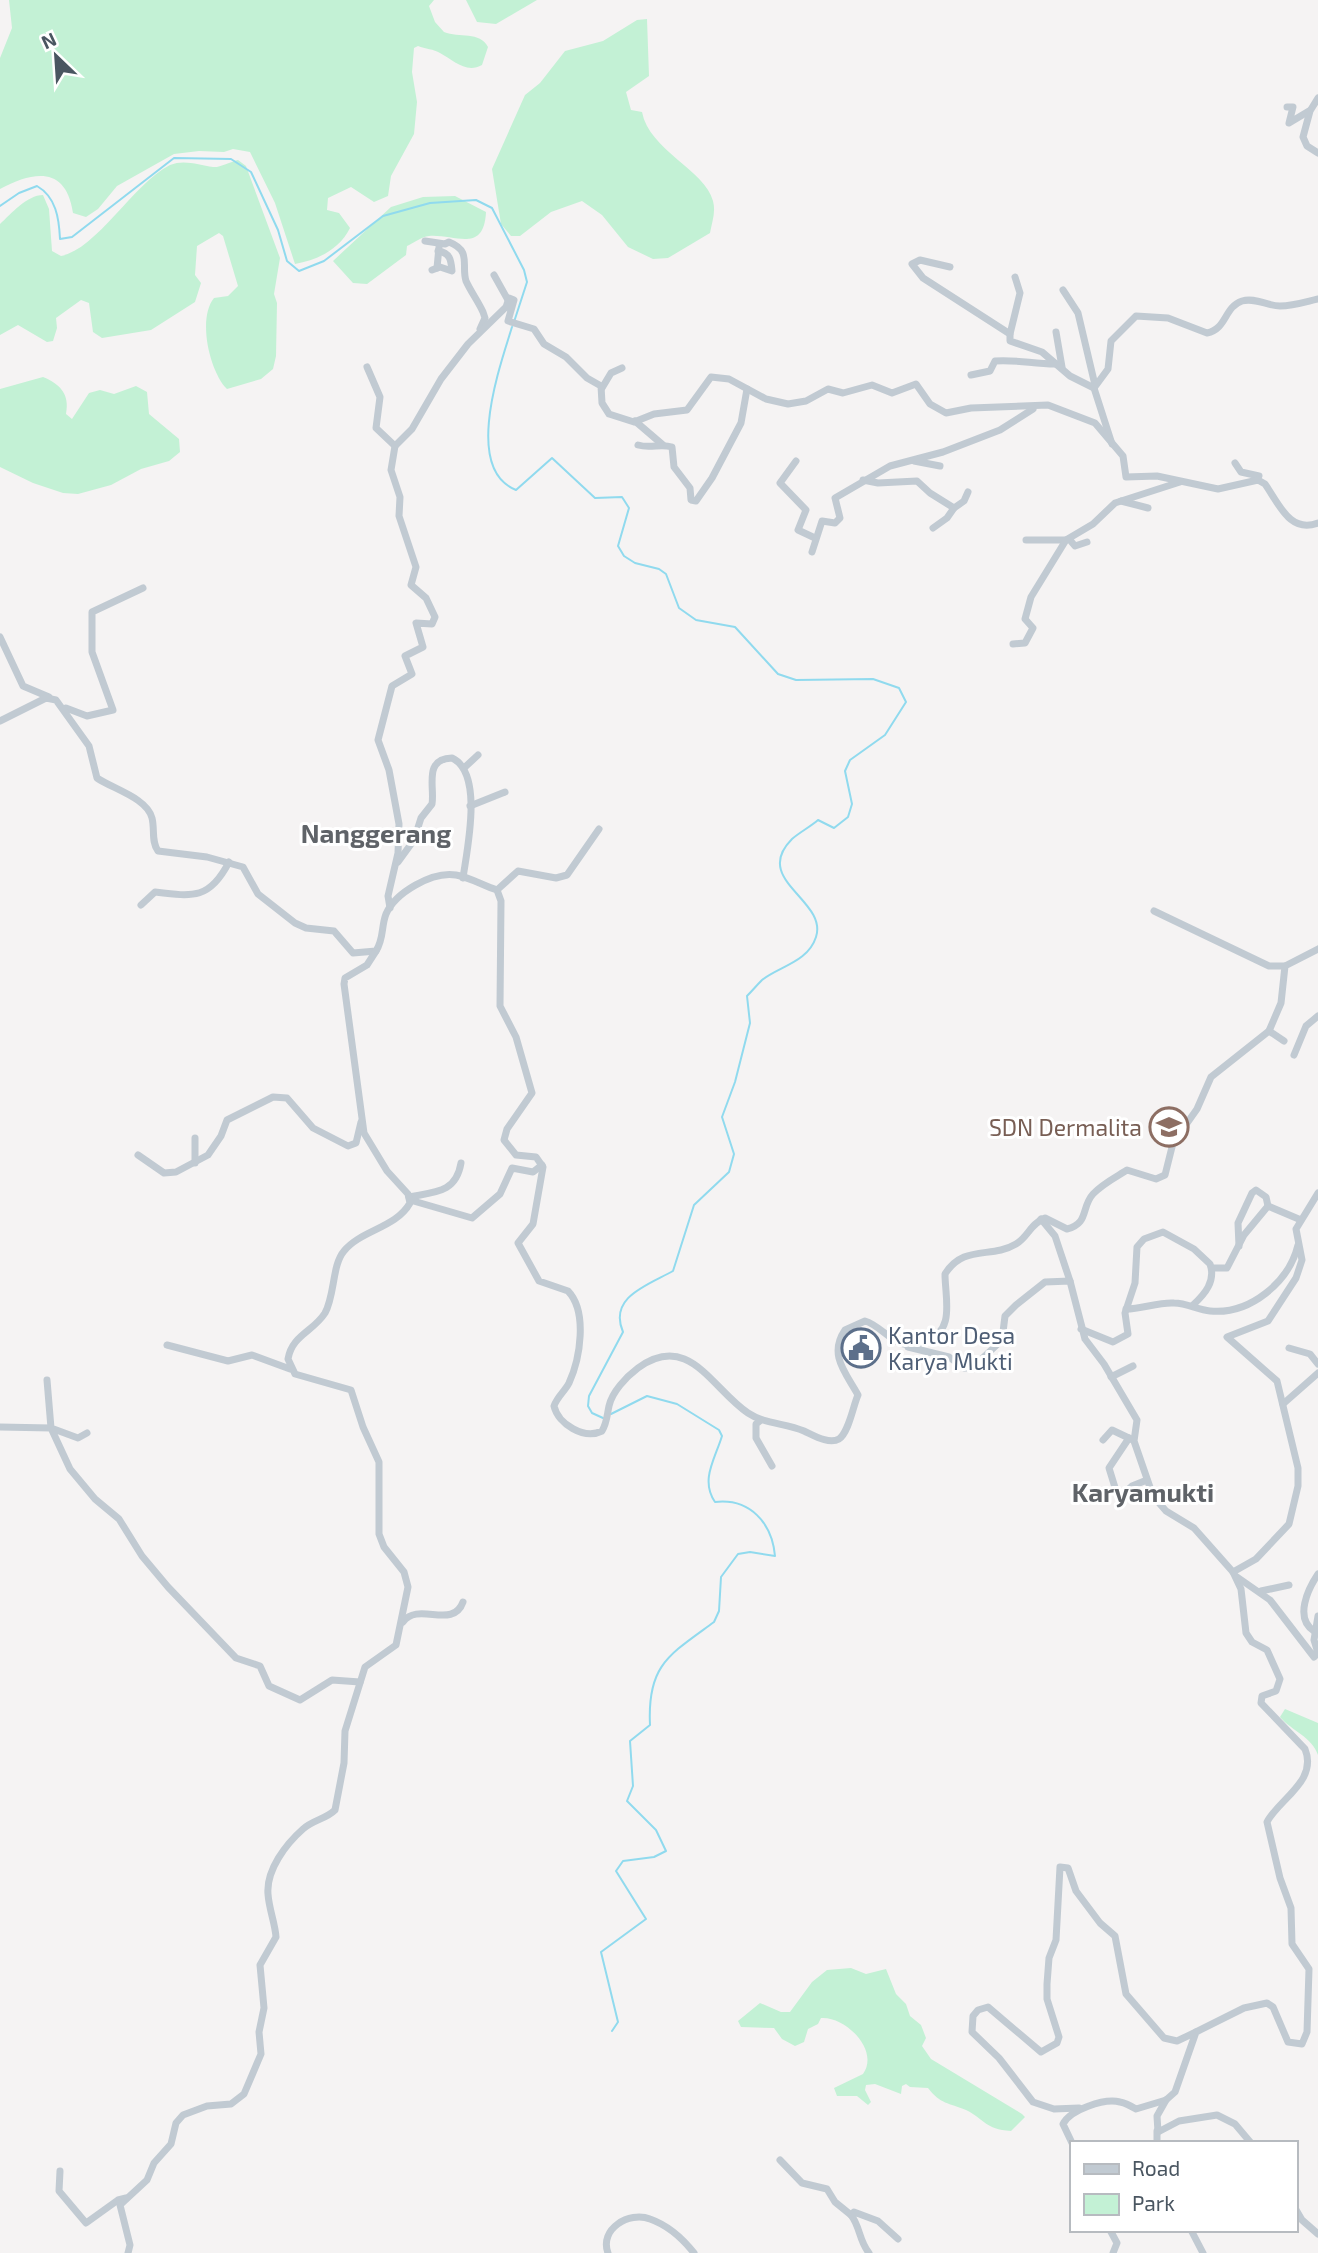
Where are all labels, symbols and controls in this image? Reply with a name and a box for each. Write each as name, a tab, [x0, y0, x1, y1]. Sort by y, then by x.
north arrow	[21, 21, 91, 91]
text: N	[38, 27, 60, 53]
district label: Nanggerang	[301, 817, 451, 848]
school or university icon: SDN Dermalita	[1148, 1106, 1190, 1148]
place label: SDN Dermalita	[989, 1113, 1142, 1141]
place label: Kantor Desa Karya Mukti	[888, 1321, 1015, 1375]
public building icon: Kantor Desa Karya Mukti	[840, 1327, 882, 1369]
district label: Karyamukti	[1072, 1476, 1214, 1508]
legend	[1070, 2141, 1297, 2232]
text: Road	[1132, 2155, 1180, 2180]
text: Park	[1132, 2190, 1175, 2215]

